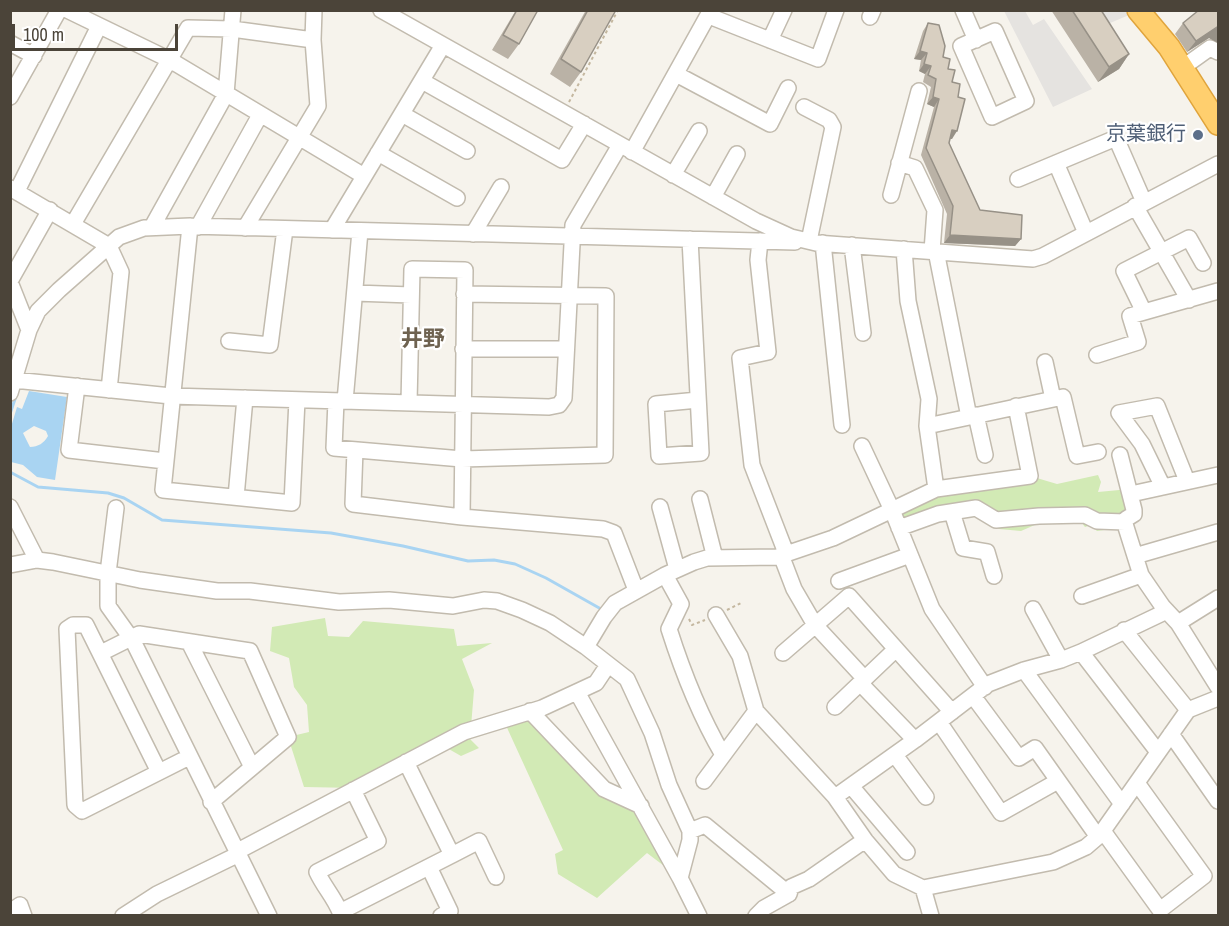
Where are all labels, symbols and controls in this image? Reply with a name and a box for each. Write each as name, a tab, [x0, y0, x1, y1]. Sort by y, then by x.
scale bar	[15, 12, 182, 50]
text: 100 m	[23, 22, 64, 47]
place label: 京葉銀行	[1106, 123, 1186, 147]
marker: 京葉銀行	[1191, 128, 1205, 142]
district label: 井野	[401, 327, 445, 353]

